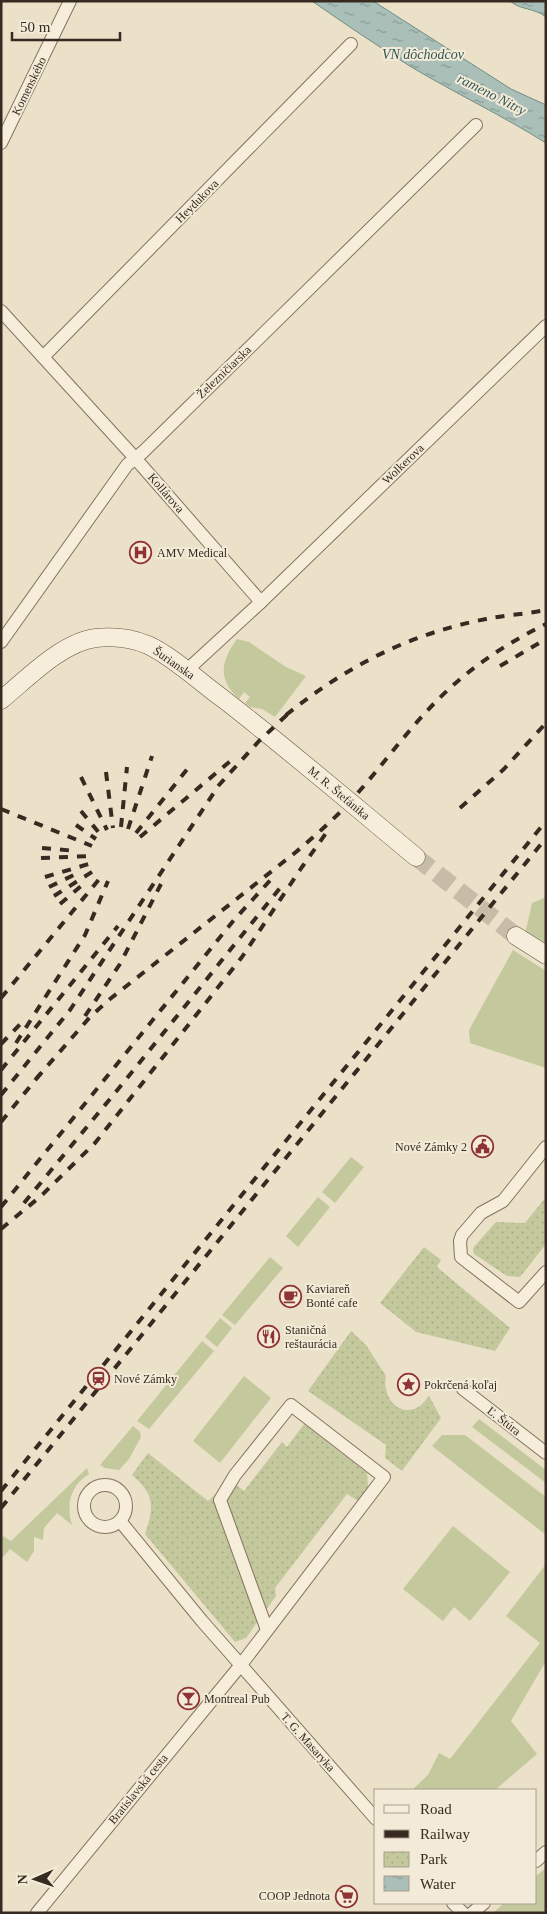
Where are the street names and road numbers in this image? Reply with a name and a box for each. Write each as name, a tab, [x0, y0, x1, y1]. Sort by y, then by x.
street label: Komenského	[9, 54, 49, 118]
street label: Heydukova	[172, 176, 222, 226]
street label: Železničiarska	[194, 342, 255, 401]
street label: Wolkerova	[379, 440, 427, 487]
street label: Kollárova	[145, 470, 187, 516]
street label: Šurianska	[151, 644, 198, 683]
street label: M. R. Štefánika	[305, 763, 373, 823]
street label: Ľ. Štúra	[484, 1404, 524, 1439]
street label: T. G. Masaryka	[278, 1710, 339, 1775]
street label: Bratislavská cesta	[105, 1751, 171, 1827]

